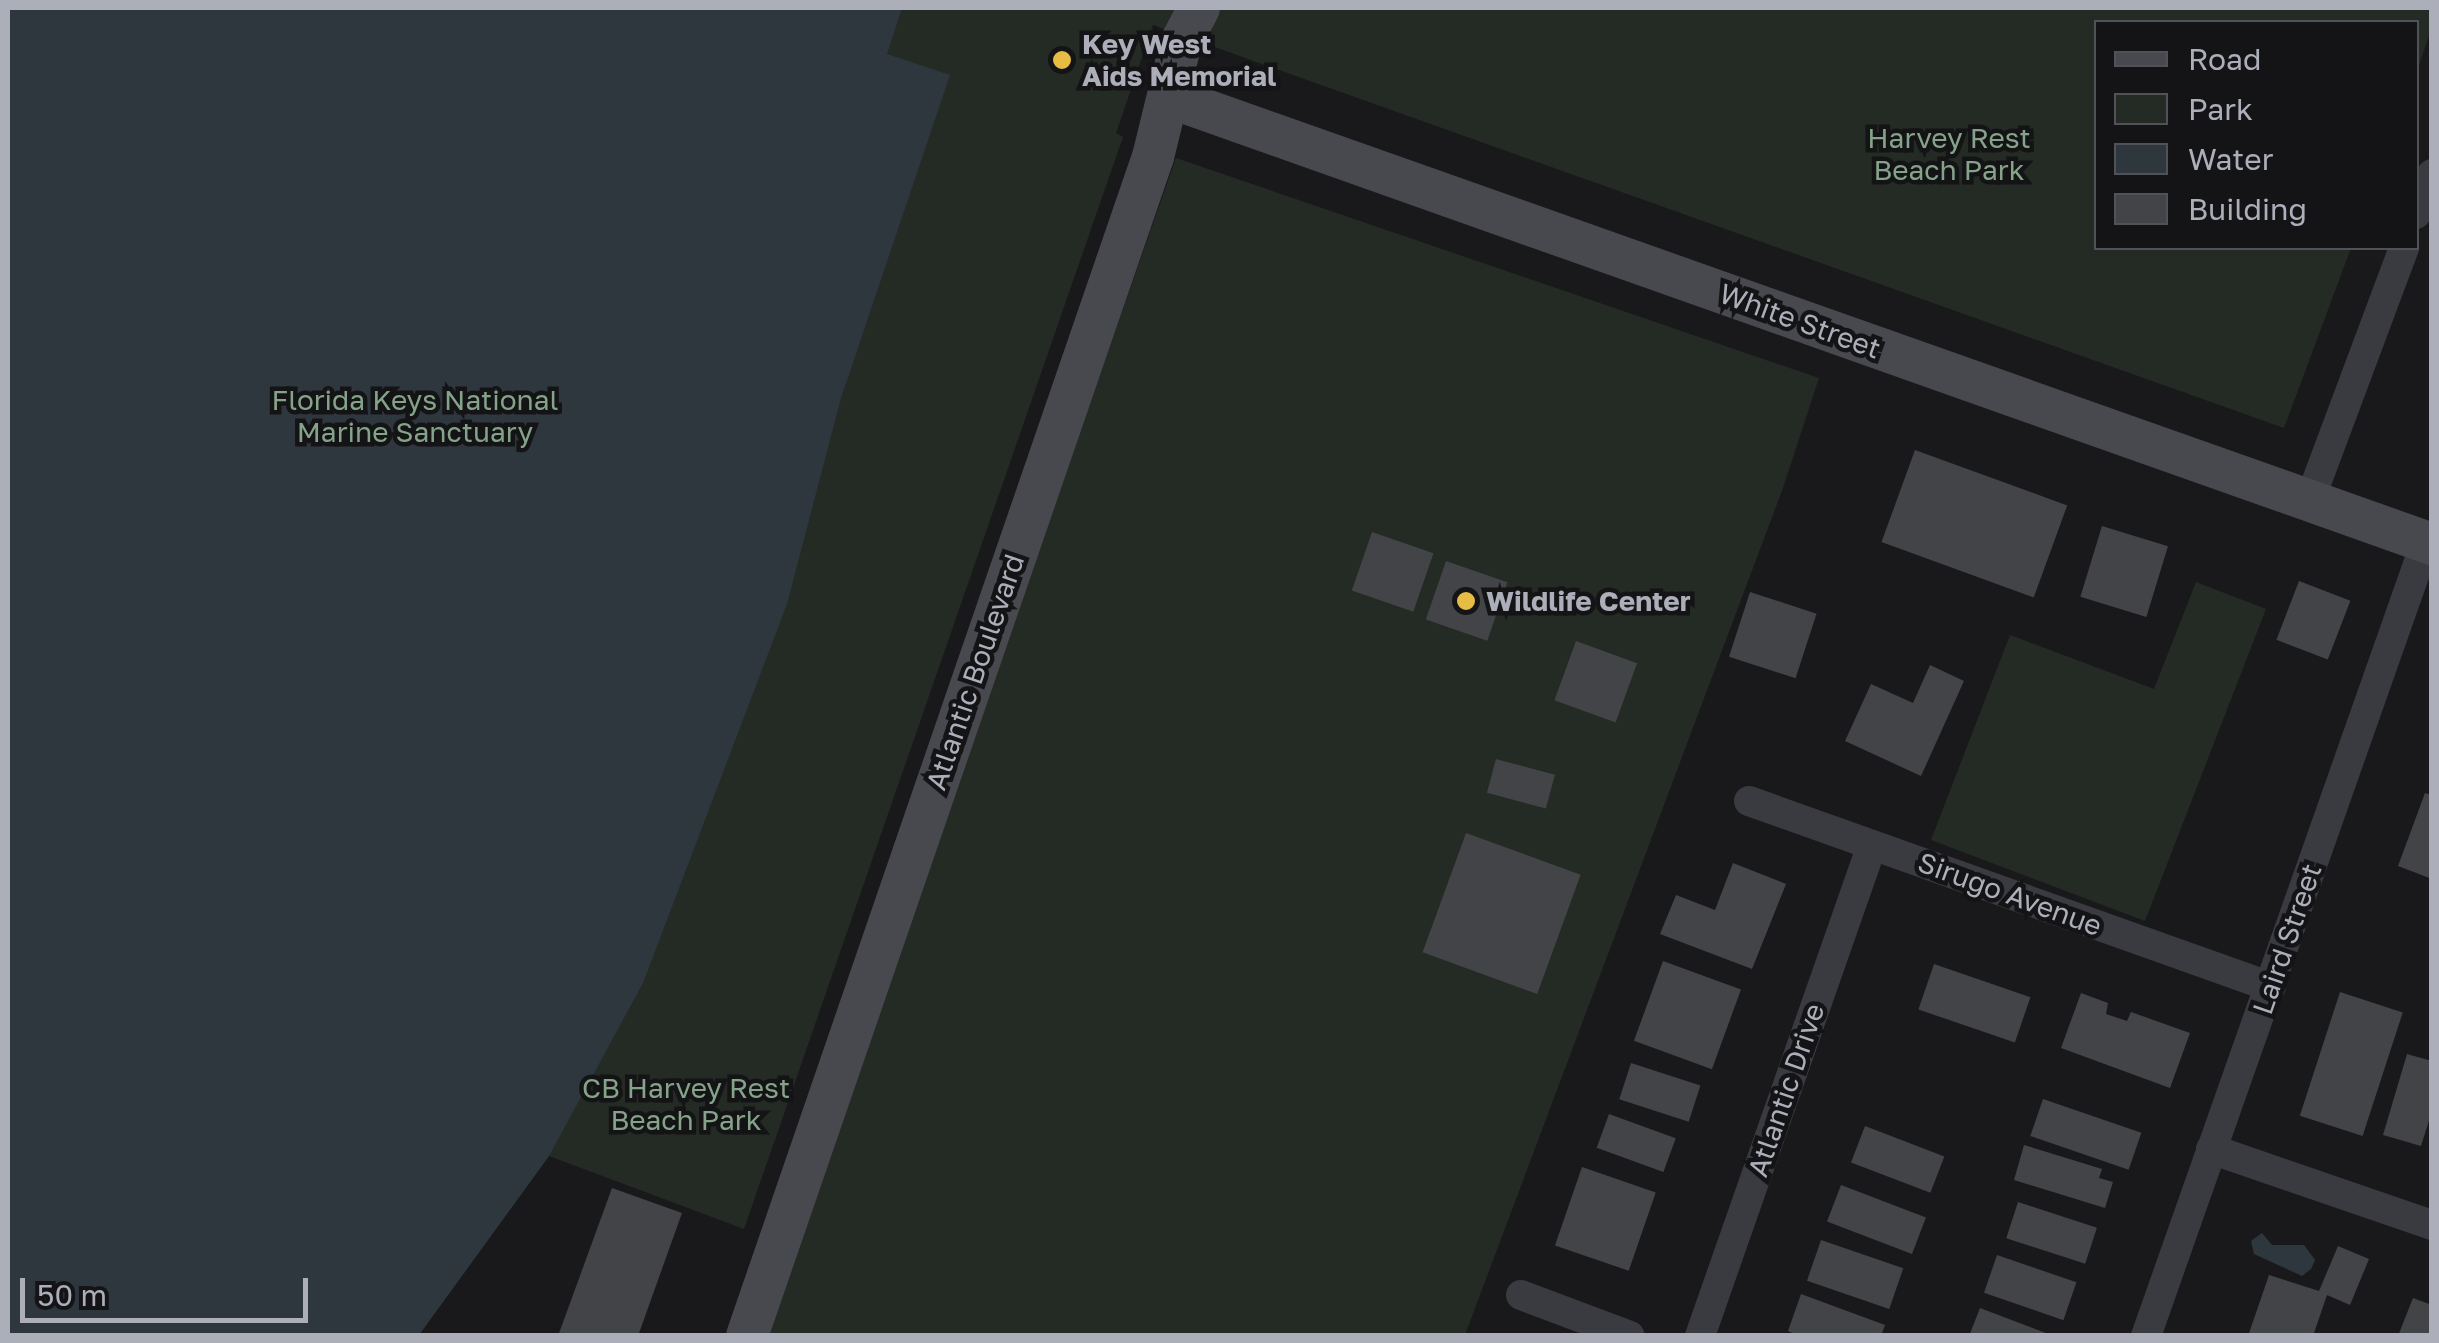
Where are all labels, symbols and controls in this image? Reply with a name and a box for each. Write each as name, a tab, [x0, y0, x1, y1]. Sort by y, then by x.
legend	[2094, 20, 2419, 250]
place label: Key West Aids Memorial	[1082, 27, 1276, 93]
text: Road	[2188, 41, 2262, 77]
marker: Key West Aids Memorial	[1051, 49, 1073, 71]
text: Park	[2188, 91, 2253, 127]
park label: Harvey Rest Beach Park	[1867, 121, 2031, 187]
text: Water	[2188, 141, 2273, 177]
text: Building	[2188, 191, 2307, 227]
street label: White Street	[1715, 276, 1885, 366]
park label: Florida Keys National Marine Sanctuary	[272, 383, 558, 449]
street label: Atlantic Boulevard	[919, 550, 1031, 794]
place label: Wildlife Center	[1486, 584, 1691, 618]
marker: Wildlife Center	[1455, 590, 1477, 612]
street label: Sirugo Avenue	[1914, 845, 2106, 943]
street label: Laird Street	[2246, 859, 2328, 1019]
street label: Atlantic Drive	[1741, 999, 1831, 1181]
park label: CB Harvey Rest Beach Park	[582, 1071, 790, 1137]
scale bar	[25, 1258, 312, 1320]
text: 50 m	[37, 1277, 107, 1313]

